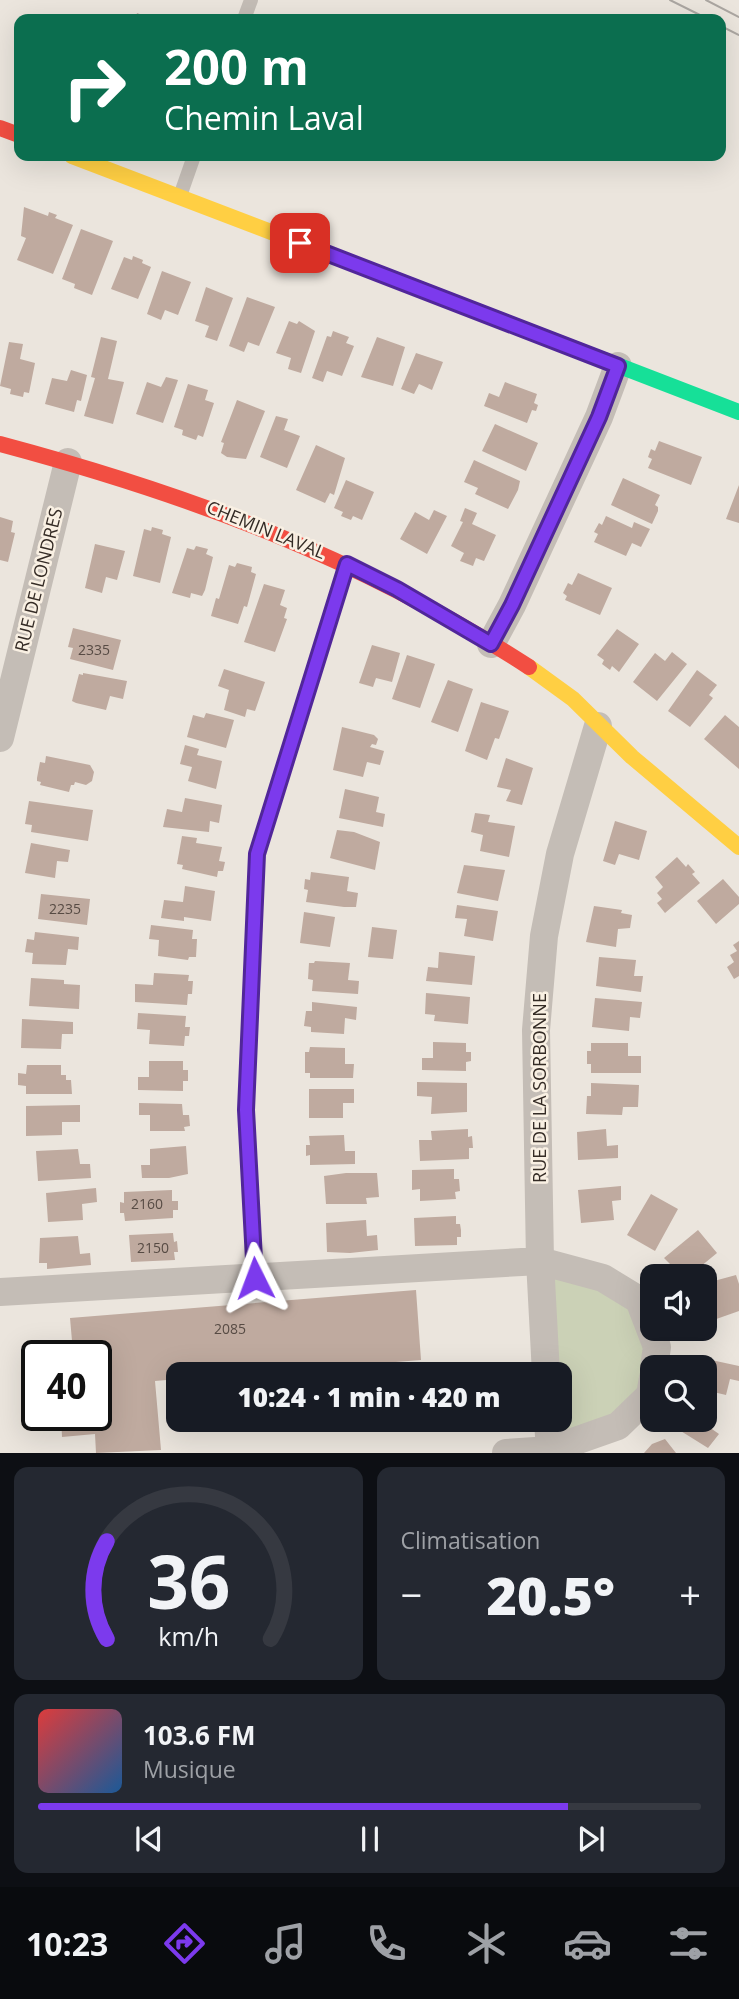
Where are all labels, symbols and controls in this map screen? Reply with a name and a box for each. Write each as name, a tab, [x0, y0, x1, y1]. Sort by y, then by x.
text: 200 m	[164, 33, 309, 99]
icon: right	[49, 42, 140, 133]
text: Chemin Laval	[164, 96, 364, 139]
pin	[270, 213, 330, 273]
icon: arrive	[281, 224, 319, 262]
street label: CHEMIN LAVAL	[203, 494, 329, 564]
street label: RUE DE LONDRES	[9, 505, 68, 654]
house number: 2335	[78, 640, 110, 659]
house number: 2235	[49, 899, 81, 918]
street label: RUE DE LA SORBONNE	[527, 993, 551, 1183]
house number: 2160	[131, 1194, 163, 1213]
house number: 2150	[137, 1238, 169, 1257]
position arrow	[218, 1241, 292, 1315]
map controls	[640, 1264, 717, 1432]
button: sound	[640, 1264, 717, 1341]
house number: 2085	[214, 1319, 246, 1338]
speed limit sign: 40	[21, 1340, 112, 1431]
button: search	[640, 1355, 717, 1432]
text: 10:24 · 1 min · 420 m	[238, 1379, 500, 1415]
text: Climatisation	[401, 1524, 540, 1556]
text: 36	[147, 1532, 230, 1631]
text: 20.5°	[487, 1559, 615, 1630]
text: −	[401, 1568, 422, 1620]
text: +	[679, 1568, 701, 1620]
text: km/h	[158, 1619, 219, 1653]
text: 103.6 FM	[143, 1717, 255, 1753]
text: Musique	[143, 1753, 236, 1785]
icon: previous	[130, 1820, 168, 1858]
icon: pause	[351, 1820, 389, 1858]
icon: next	[572, 1820, 610, 1858]
icon: directions	[160, 1919, 209, 1968]
icon: music	[261, 1919, 310, 1968]
icon: phone	[362, 1919, 411, 1968]
icon: climate	[462, 1919, 511, 1968]
icon: car	[563, 1919, 612, 1968]
icon: filters	[664, 1919, 713, 1968]
text: 10:23	[26, 1922, 108, 1965]

